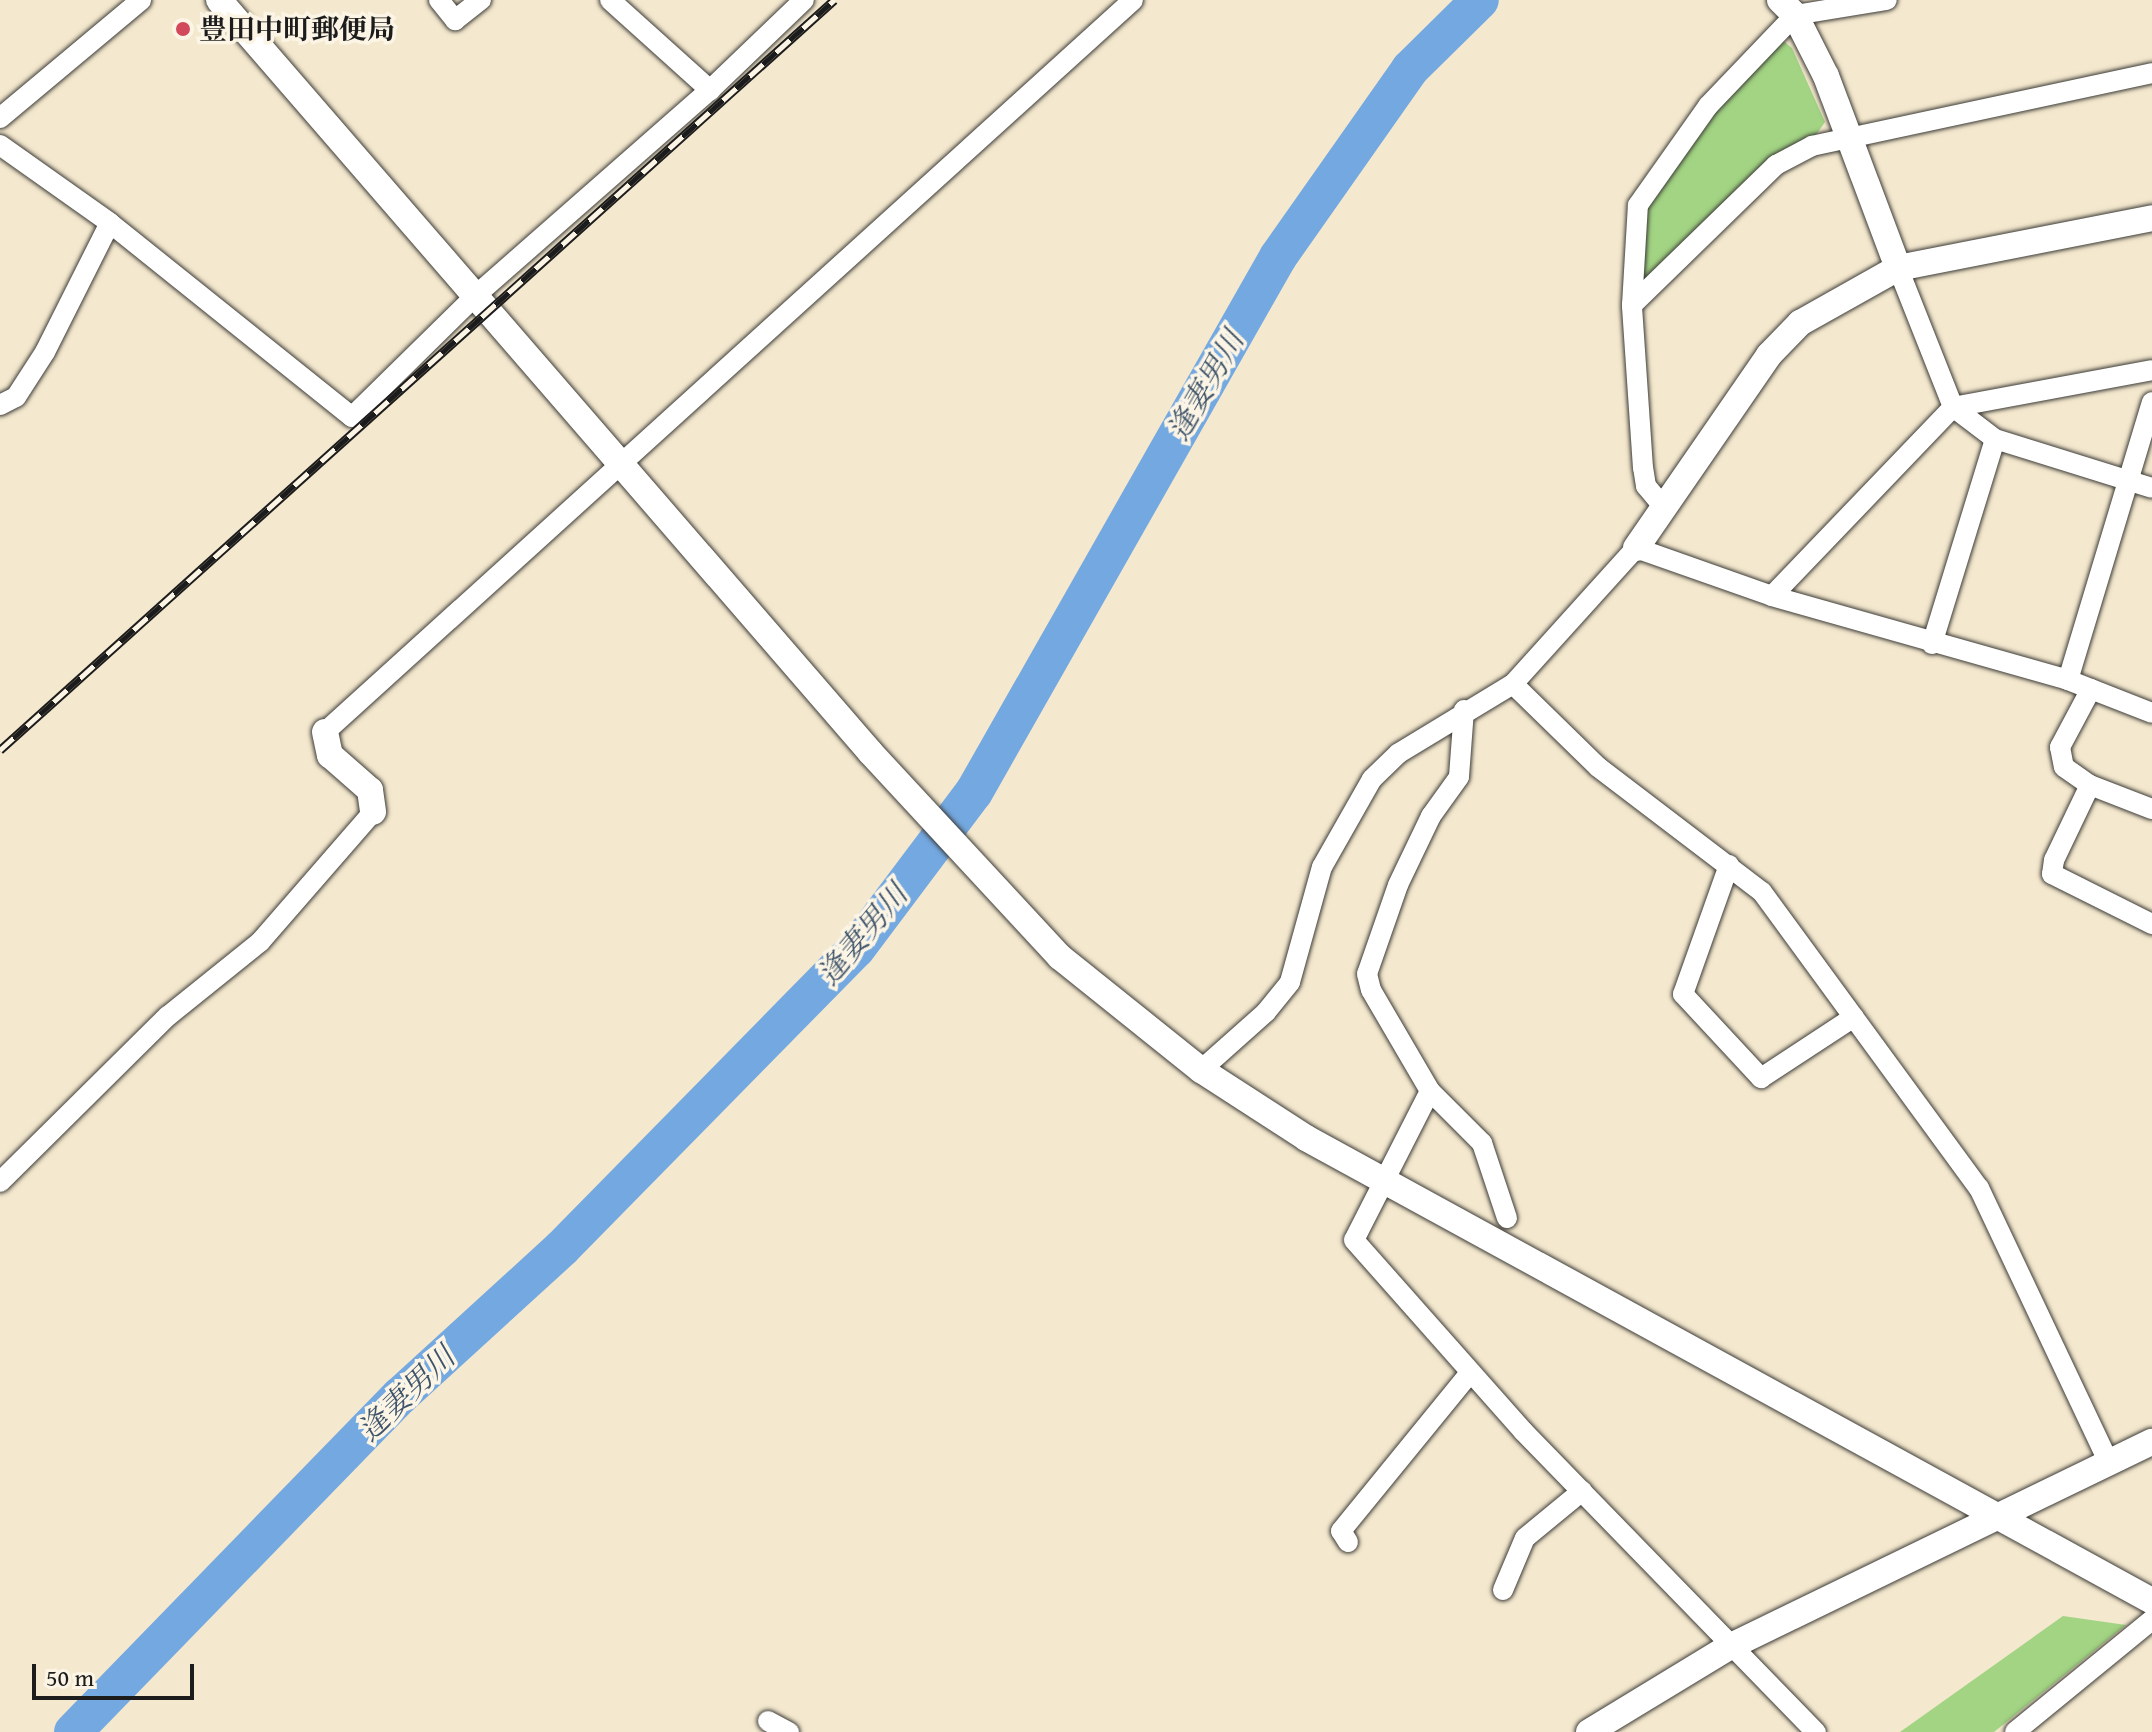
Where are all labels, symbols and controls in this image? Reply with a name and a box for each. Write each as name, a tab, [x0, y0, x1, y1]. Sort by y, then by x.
place label: 豊田中町郵便局	[199, 12, 395, 46]
marker: 豊田中町郵便局	[174, 20, 192, 38]
water label: 逢妻男川	[1159, 324, 1251, 446]
water label: 逢妻男川	[810, 876, 914, 992]
water label: 逢妻男川	[350, 1338, 462, 1448]
scale bar	[36, 1648, 198, 1698]
text: 50 m	[46, 1660, 94, 1695]

